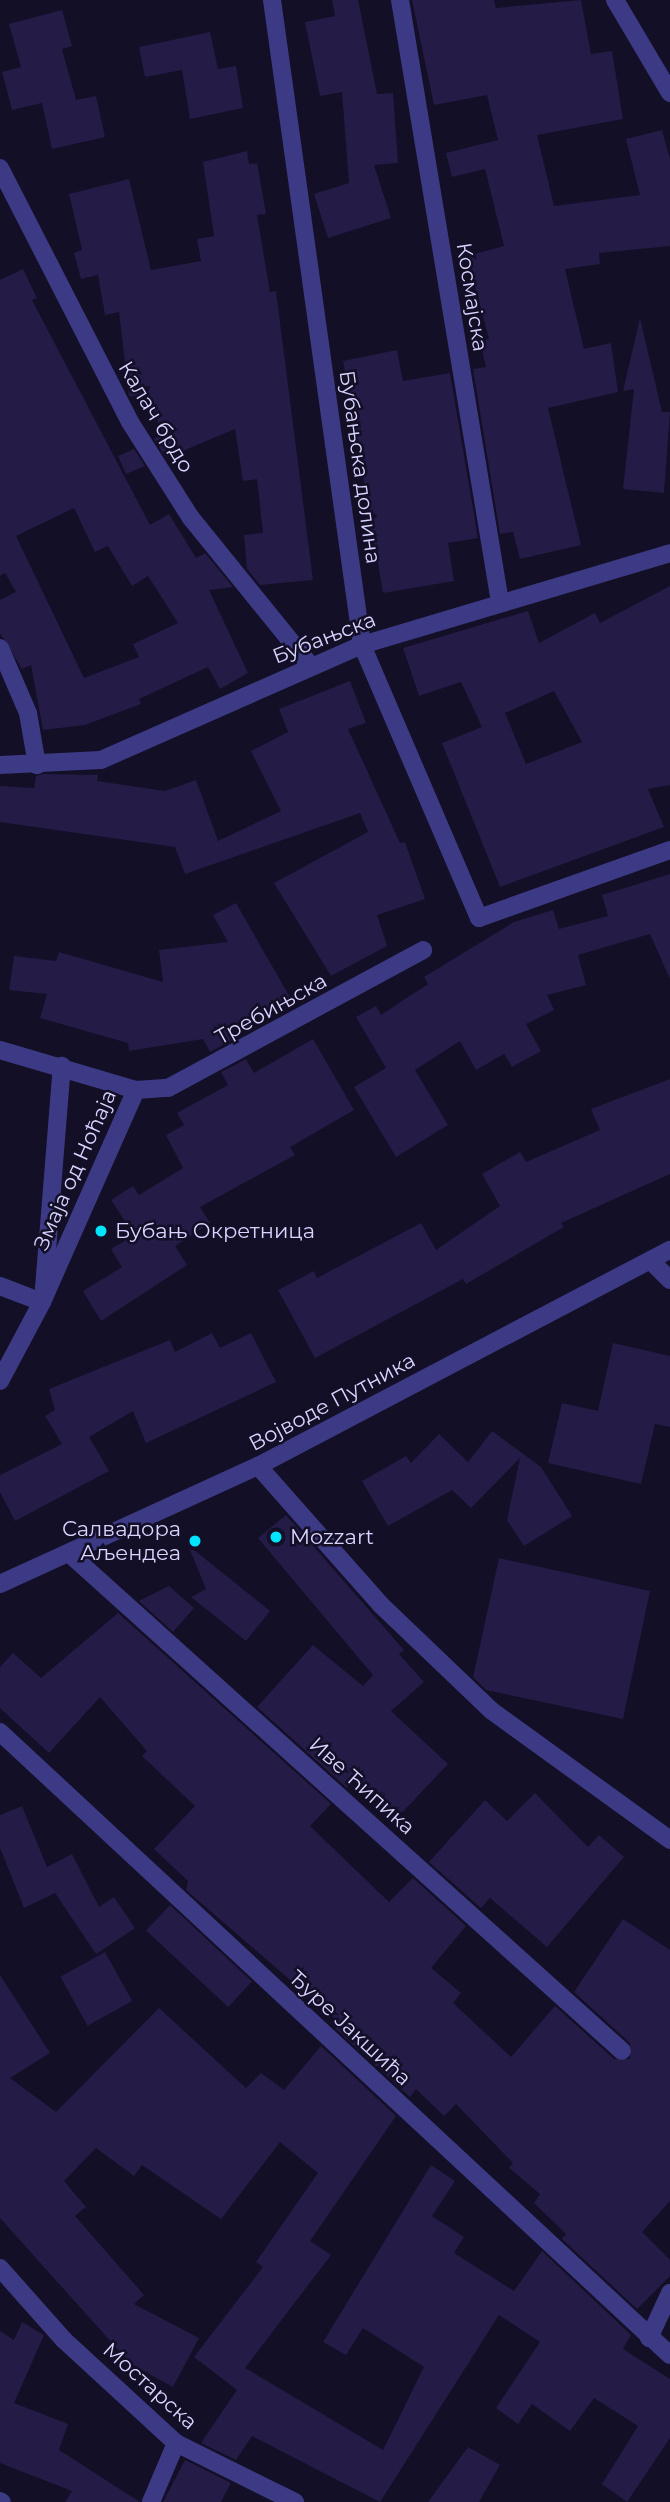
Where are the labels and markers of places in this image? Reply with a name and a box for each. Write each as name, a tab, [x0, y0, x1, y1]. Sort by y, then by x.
place label: Бубањ Окретница	[115, 1218, 315, 1244]
marker: Бубањ Окретница	[93, 1223, 109, 1239]
place label: Салвадора Аљендеа	[62, 1516, 181, 1566]
place label: Mozzart	[290, 1524, 374, 1550]
marker: Mozzart	[268, 1529, 284, 1545]
marker: Салвадора Аљендеа	[187, 1533, 203, 1549]

